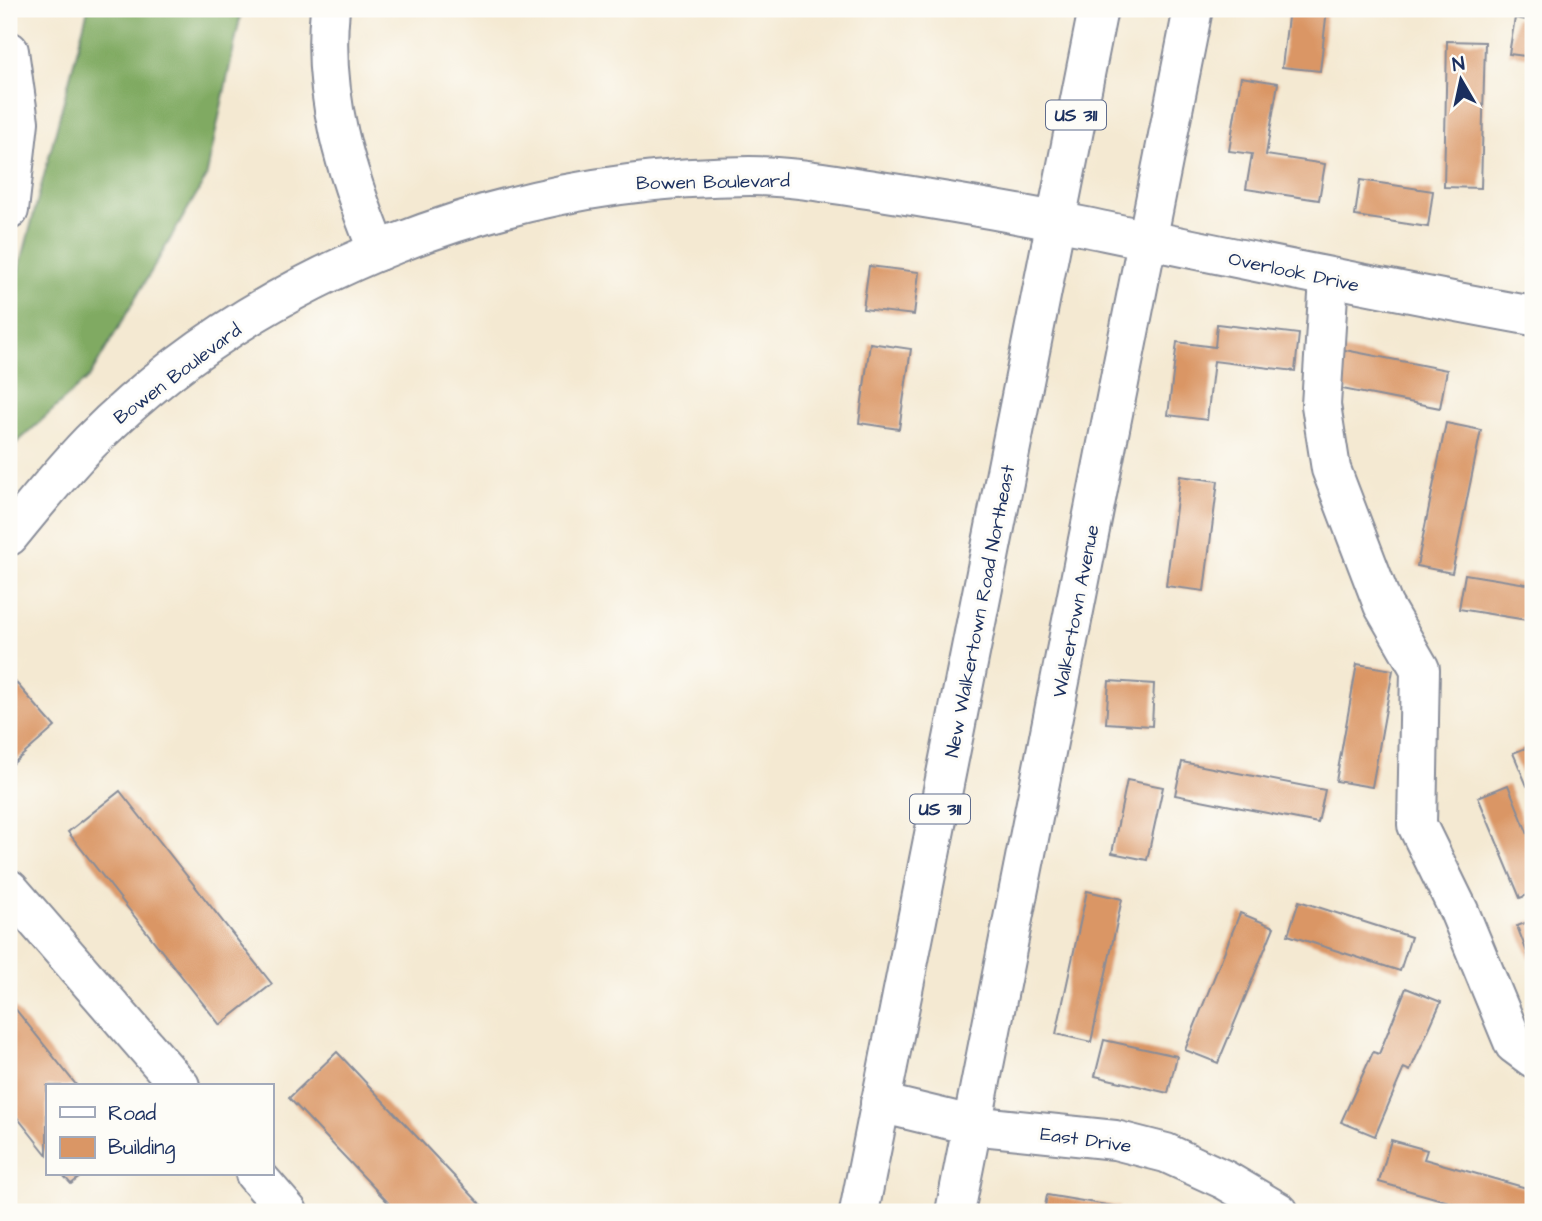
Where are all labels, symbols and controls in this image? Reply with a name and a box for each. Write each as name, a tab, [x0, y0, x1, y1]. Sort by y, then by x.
north arrow	[1426, 46, 1496, 116]
text: N	[1451, 50, 1467, 79]
road number: US 311	[1046, 100, 1106, 130]
street label: Bowen Boulevard	[636, 168, 790, 197]
street label: Overlook Drive	[1226, 245, 1361, 299]
street label: Bowen Boulevard	[108, 317, 248, 431]
street label: New Walkertown Road Northeast	[939, 462, 1022, 760]
street label: Walkertown Avenue	[1046, 523, 1106, 700]
road number: US 311	[910, 794, 970, 824]
legend	[46, 1084, 273, 1176]
text: Road	[108, 1099, 156, 1128]
street label: East Drive	[1039, 1121, 1133, 1160]
text: Building	[108, 1133, 176, 1164]

